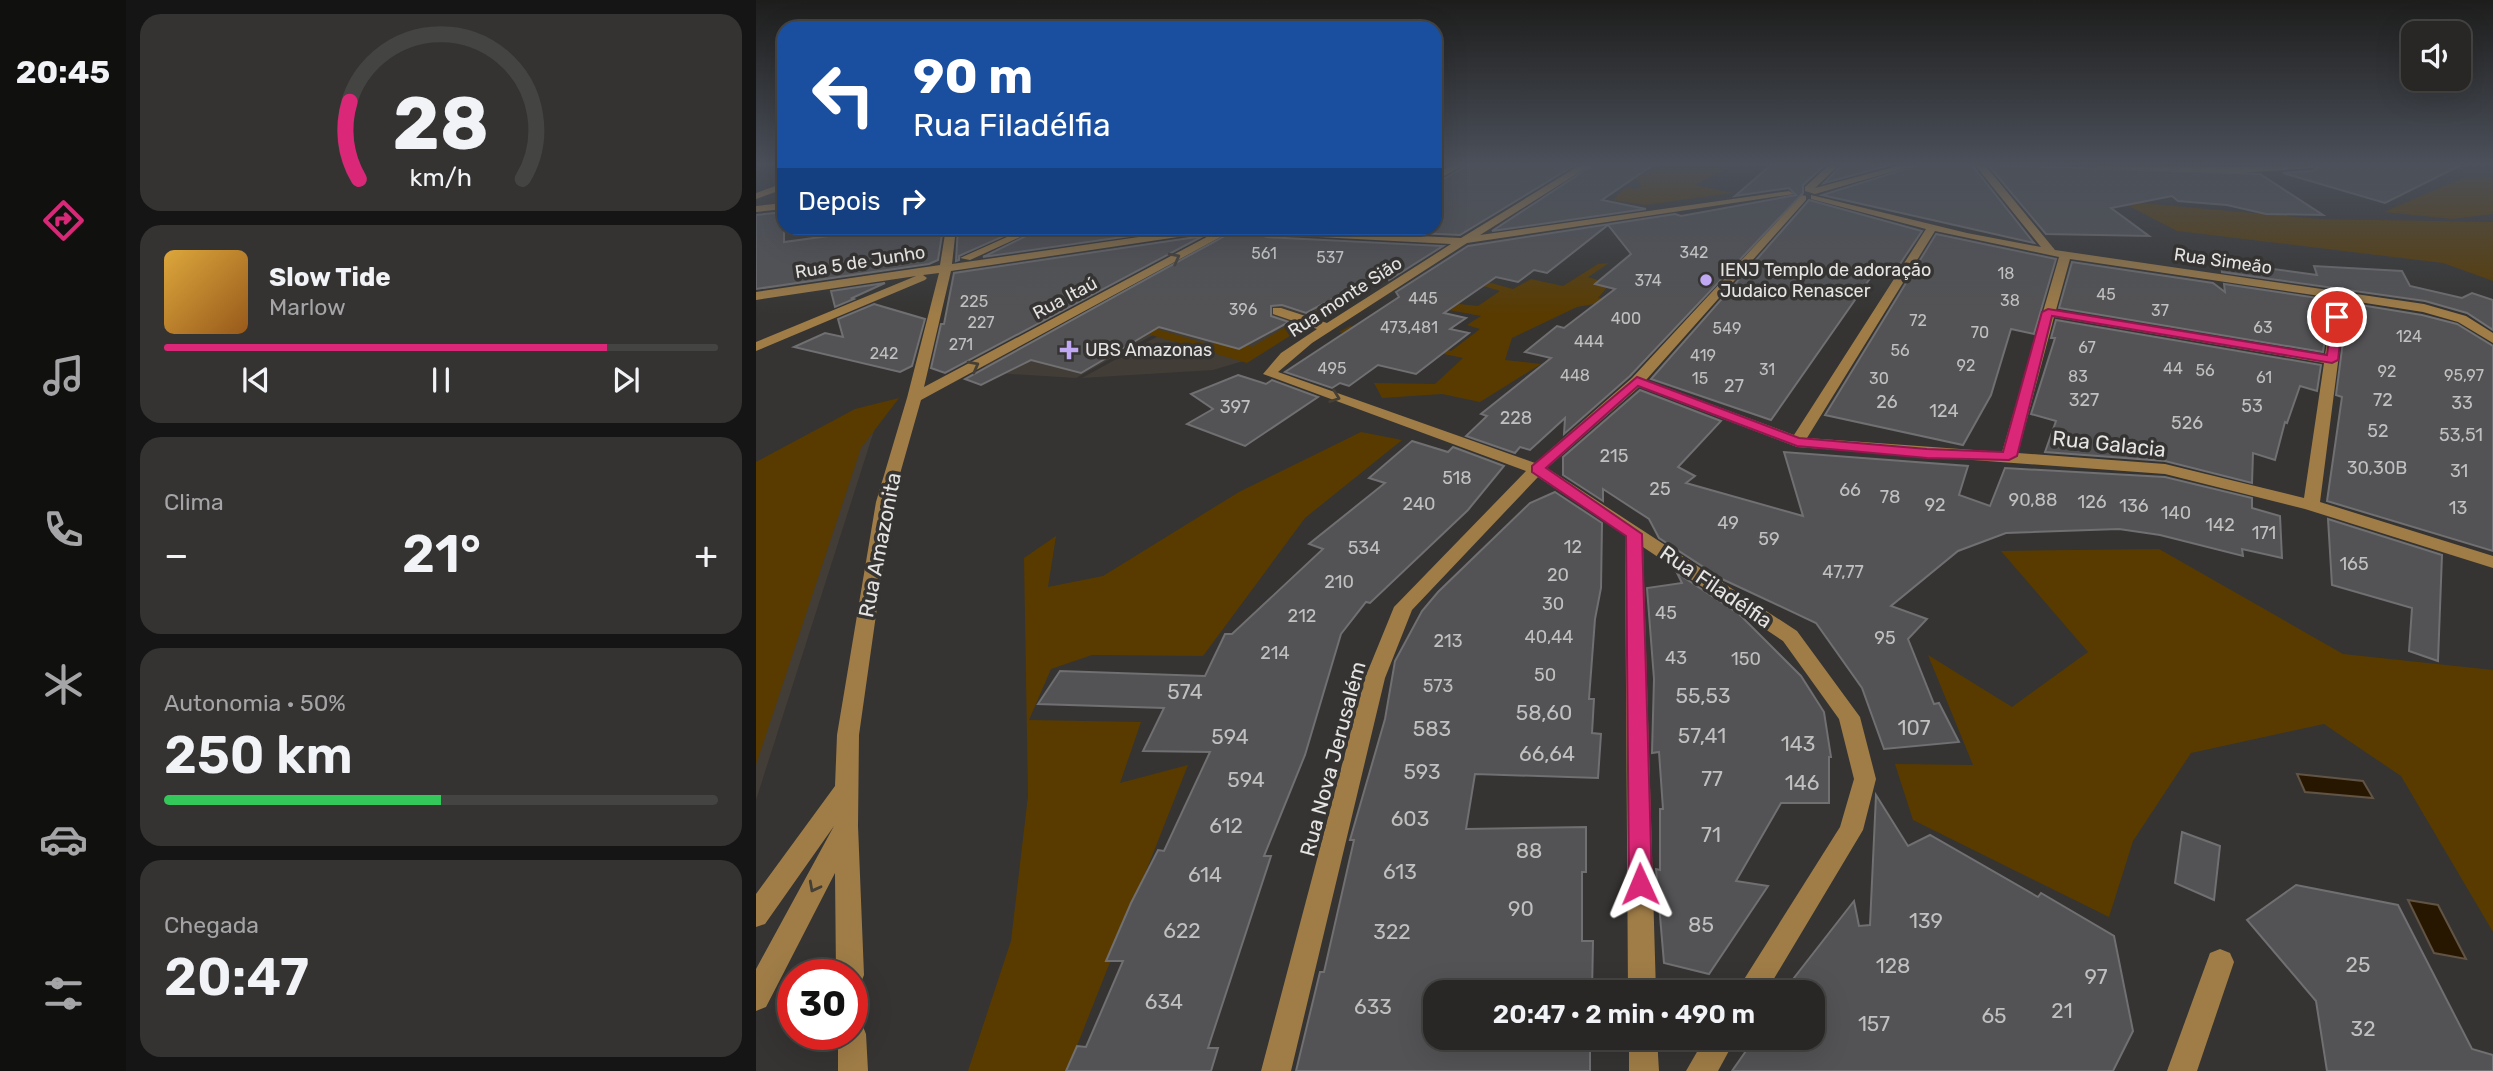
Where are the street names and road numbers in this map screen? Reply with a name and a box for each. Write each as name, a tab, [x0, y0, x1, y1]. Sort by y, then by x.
street label: Rua 5 de Junho	[793, 241, 927, 283]
street label: Rua Simeão	[2173, 243, 2273, 279]
street label: Rua monte Sião	[1284, 252, 1406, 342]
street label: Rua Itaú	[1029, 272, 1101, 324]
street label: Rua Galacia	[2051, 425, 2167, 462]
street label: Rua Amazonita	[853, 470, 906, 620]
street label: Rua Filadélfia	[1656, 540, 1777, 633]
street label: Rua Nova Jerusalém	[1294, 659, 1371, 859]

